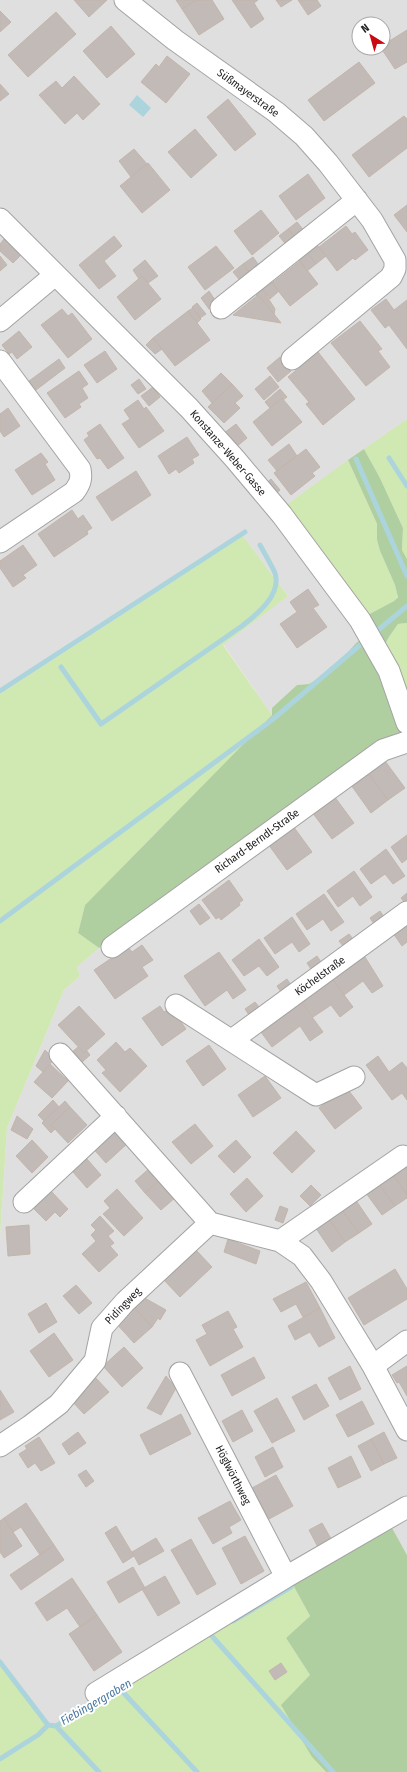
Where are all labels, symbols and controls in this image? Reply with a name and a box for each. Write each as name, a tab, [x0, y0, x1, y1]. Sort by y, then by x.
north arrow	[351, 16, 391, 56]
text: N	[359, 21, 372, 36]
street label: Süßmayerstraße	[215, 66, 281, 120]
street label: Konstanze-Weber-Gasse	[187, 408, 269, 498]
street label: Richard-Berndl-Straße	[212, 806, 302, 876]
street label: Köchelstraße	[292, 953, 348, 999]
street label: Pidingweg	[102, 1284, 144, 1327]
street label: Höglwörthweg	[213, 1443, 254, 1507]
water label: Fiebingergraben	[58, 1676, 134, 1728]

